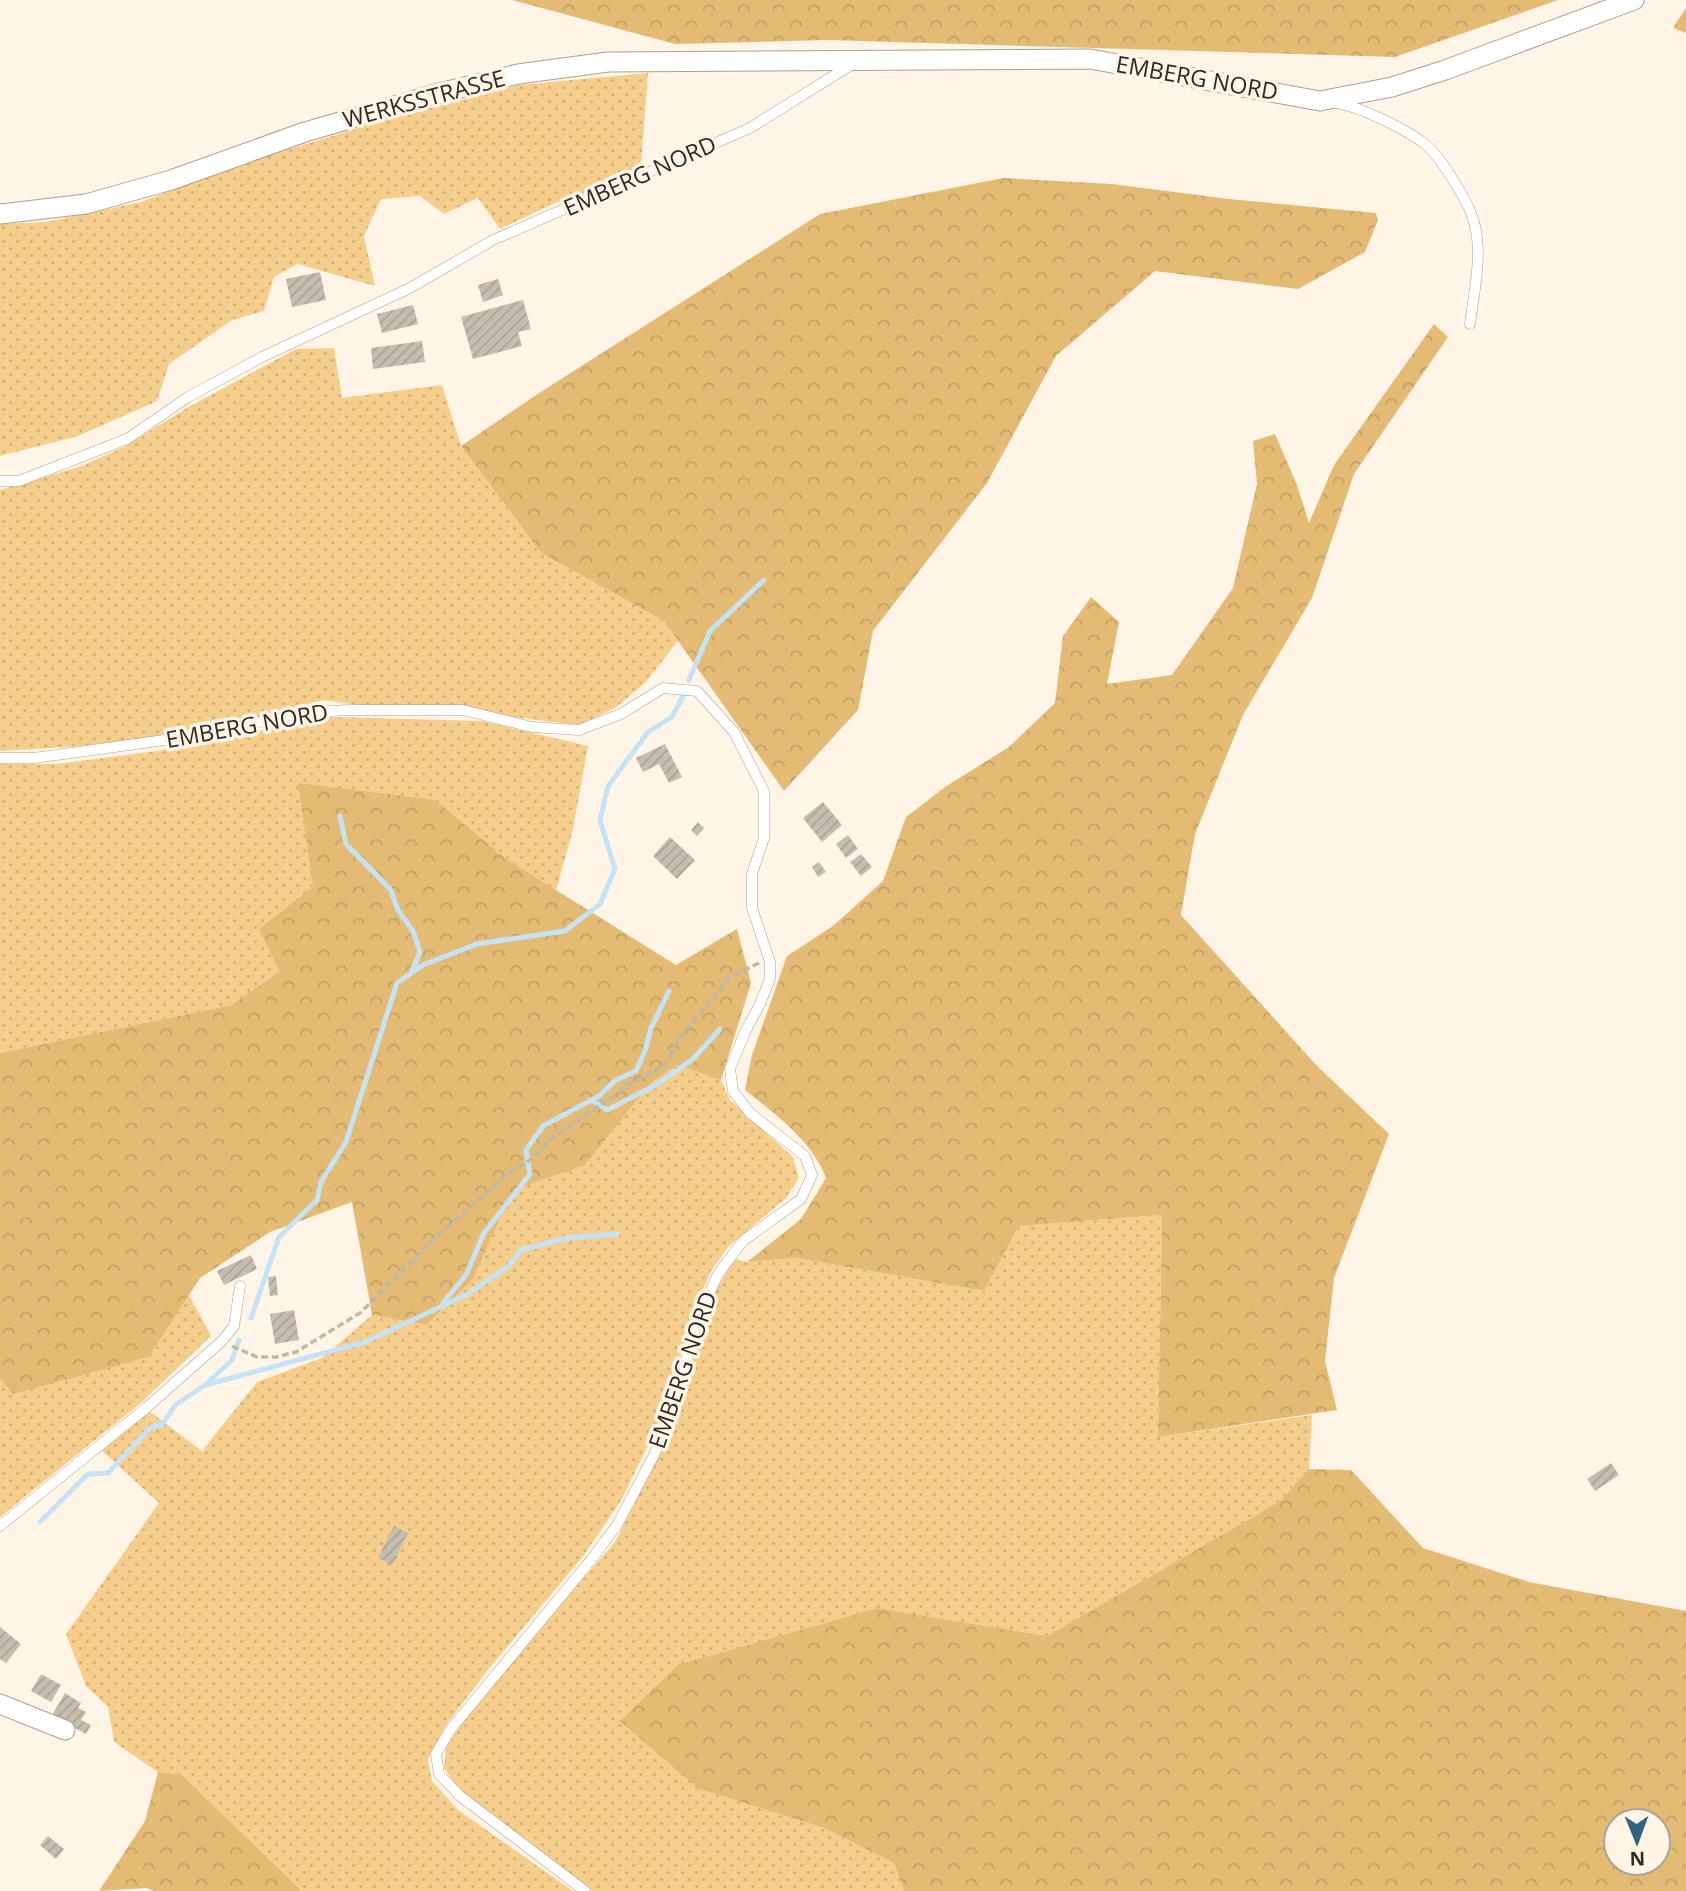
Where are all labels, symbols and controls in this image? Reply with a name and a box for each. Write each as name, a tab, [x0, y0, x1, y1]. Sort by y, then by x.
street label: EMBERG NORD	[1114, 47, 1281, 107]
street label: WERKSSTRASSE	[339, 61, 509, 135]
street label: EMBERG NORD	[558, 127, 721, 223]
street label: EMBERG NORD	[163, 695, 330, 755]
street label: EMBERG NORD	[640, 1287, 724, 1452]
north arrow	[1602, 1807, 1672, 1877]
text: N	[1629, 1846, 1645, 1872]

